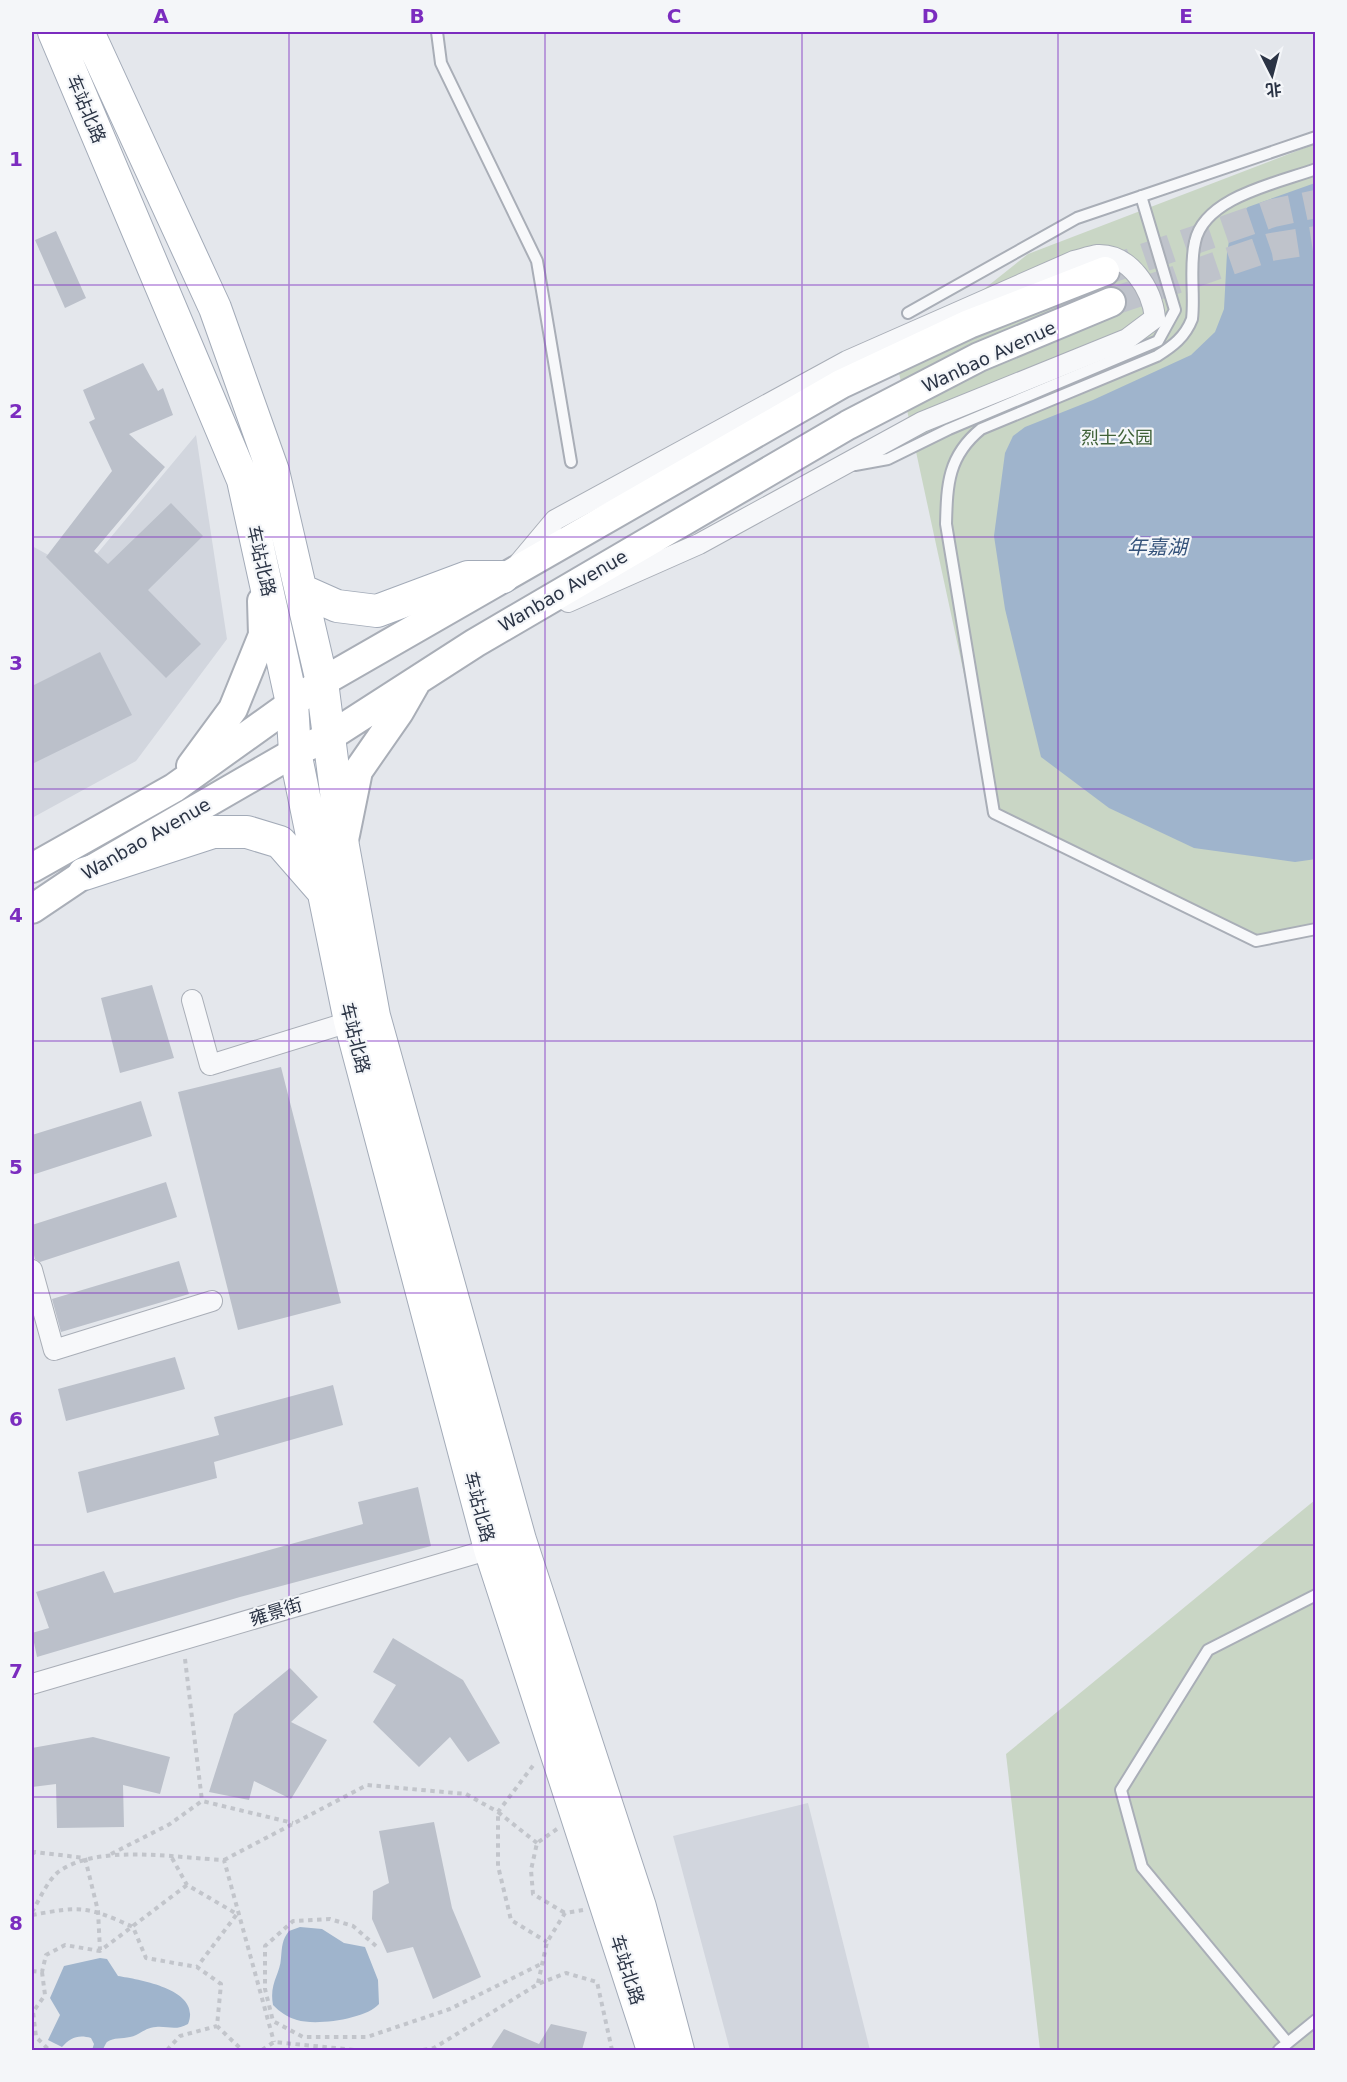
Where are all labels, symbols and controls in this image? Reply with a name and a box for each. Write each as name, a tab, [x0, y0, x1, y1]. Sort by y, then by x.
text: A	[153, 4, 169, 28]
text: B	[409, 4, 425, 28]
text: C	[667, 4, 681, 28]
text: D	[922, 4, 938, 28]
text: E	[1179, 4, 1193, 28]
north arrow	[1242, 45, 1302, 105]
street label: 车站北路	[63, 72, 110, 146]
text: 北	[1265, 79, 1282, 100]
text: 1	[9, 147, 23, 171]
street label: Wanbao Avenue	[919, 316, 1059, 397]
text: 2	[9, 399, 23, 423]
park label: 烈士公园	[1081, 427, 1153, 448]
street label: 车站北路	[243, 523, 280, 598]
water label: 年嘉湖	[1127, 535, 1190, 559]
street label: Wanbao Avenue	[495, 545, 631, 636]
text: 3	[9, 651, 23, 675]
street label: Wanbao Avenue	[78, 793, 214, 884]
text: 4	[9, 903, 23, 927]
street label: 车站北路	[337, 1000, 374, 1075]
text: 5	[9, 1155, 23, 1179]
text: 6	[9, 1407, 23, 1431]
street label: 车站北路	[460, 1469, 499, 1544]
street label: 雍景街	[247, 1594, 305, 1629]
text: 7	[9, 1659, 23, 1683]
text: 8	[9, 1911, 23, 1935]
street label: 车站北路	[606, 1932, 649, 2007]

